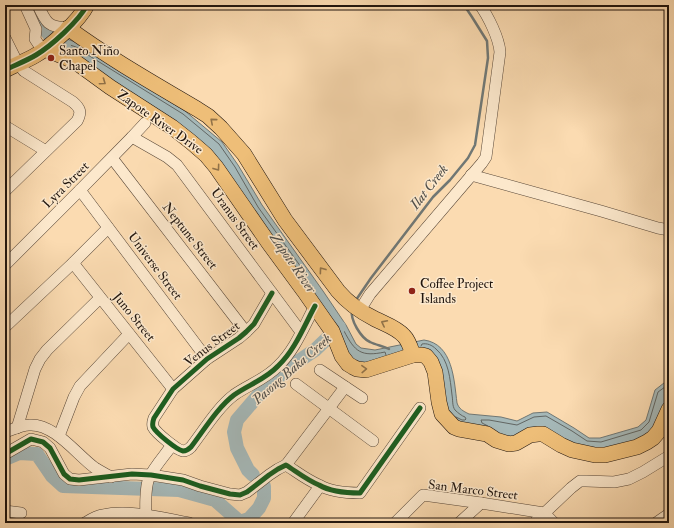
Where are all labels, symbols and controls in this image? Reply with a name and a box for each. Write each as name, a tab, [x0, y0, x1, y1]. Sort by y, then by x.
place label: Santo Niño Chapel	[59, 43, 119, 75]
marker: Santo Niño Chapel	[46, 53, 56, 63]
one-way arrow	[98, 77, 105, 84]
street label: Zapote River Drive	[113, 86, 207, 159]
one-way arrow	[210, 118, 217, 125]
street label: Lyra Street	[39, 158, 93, 212]
water label: Ilat Creek	[406, 161, 452, 214]
one-way arrow	[212, 164, 220, 171]
street label: Uranus Street	[207, 185, 263, 253]
street label: Neptune Street	[158, 199, 221, 273]
street label: Universe Street	[124, 229, 186, 303]
water label: Zapote River	[266, 229, 320, 297]
one-way arrow	[320, 268, 327, 275]
place label: Coffee Project Islands	[420, 276, 493, 307]
marker: Coffee Project Islands	[407, 286, 417, 296]
street label: Juno Street	[109, 288, 159, 345]
street label: Venus Street	[181, 318, 243, 370]
one-way arrow	[380, 320, 388, 328]
water label: Pasong Baka Creek	[248, 330, 335, 409]
one-way arrow	[362, 365, 368, 373]
street label: San Marco Street	[427, 477, 519, 503]

